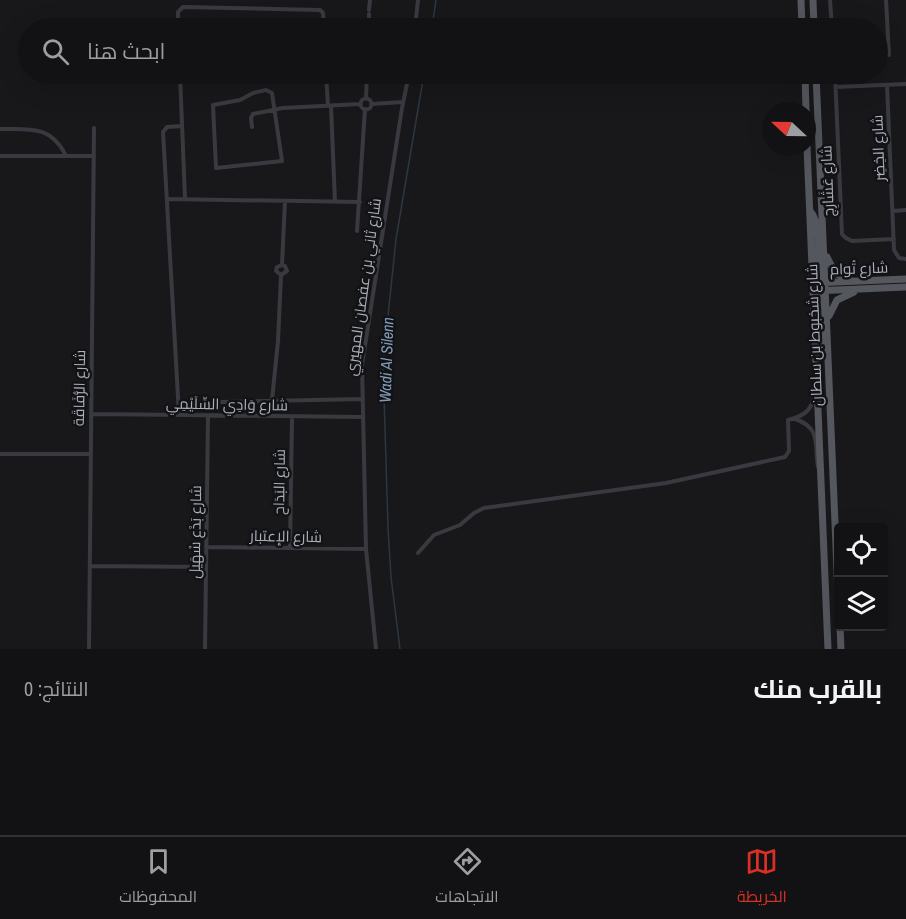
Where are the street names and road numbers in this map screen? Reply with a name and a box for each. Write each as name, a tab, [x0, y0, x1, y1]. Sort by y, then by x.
street label: شارع الخِضِر	[866, 114, 891, 183]
street label: شارع عَشَارِج	[815, 145, 840, 217]
street label: شارع ثاني بن عفصان المهيري	[340, 197, 388, 377]
street label: شارع تُوام	[829, 256, 889, 281]
street label: شارع شخبوط بن سلطان	[801, 263, 828, 407]
street label: شارع الرُّفَاقَة	[68, 350, 91, 426]
street label: شارع وَادِي السِّلَيْمِي	[166, 392, 288, 418]
street label: شارع البَدَاح	[268, 449, 291, 515]
street label: شارع بَدْع سْهَيل	[184, 485, 207, 579]
street label: شارع الإعتبار	[249, 525, 322, 548]

